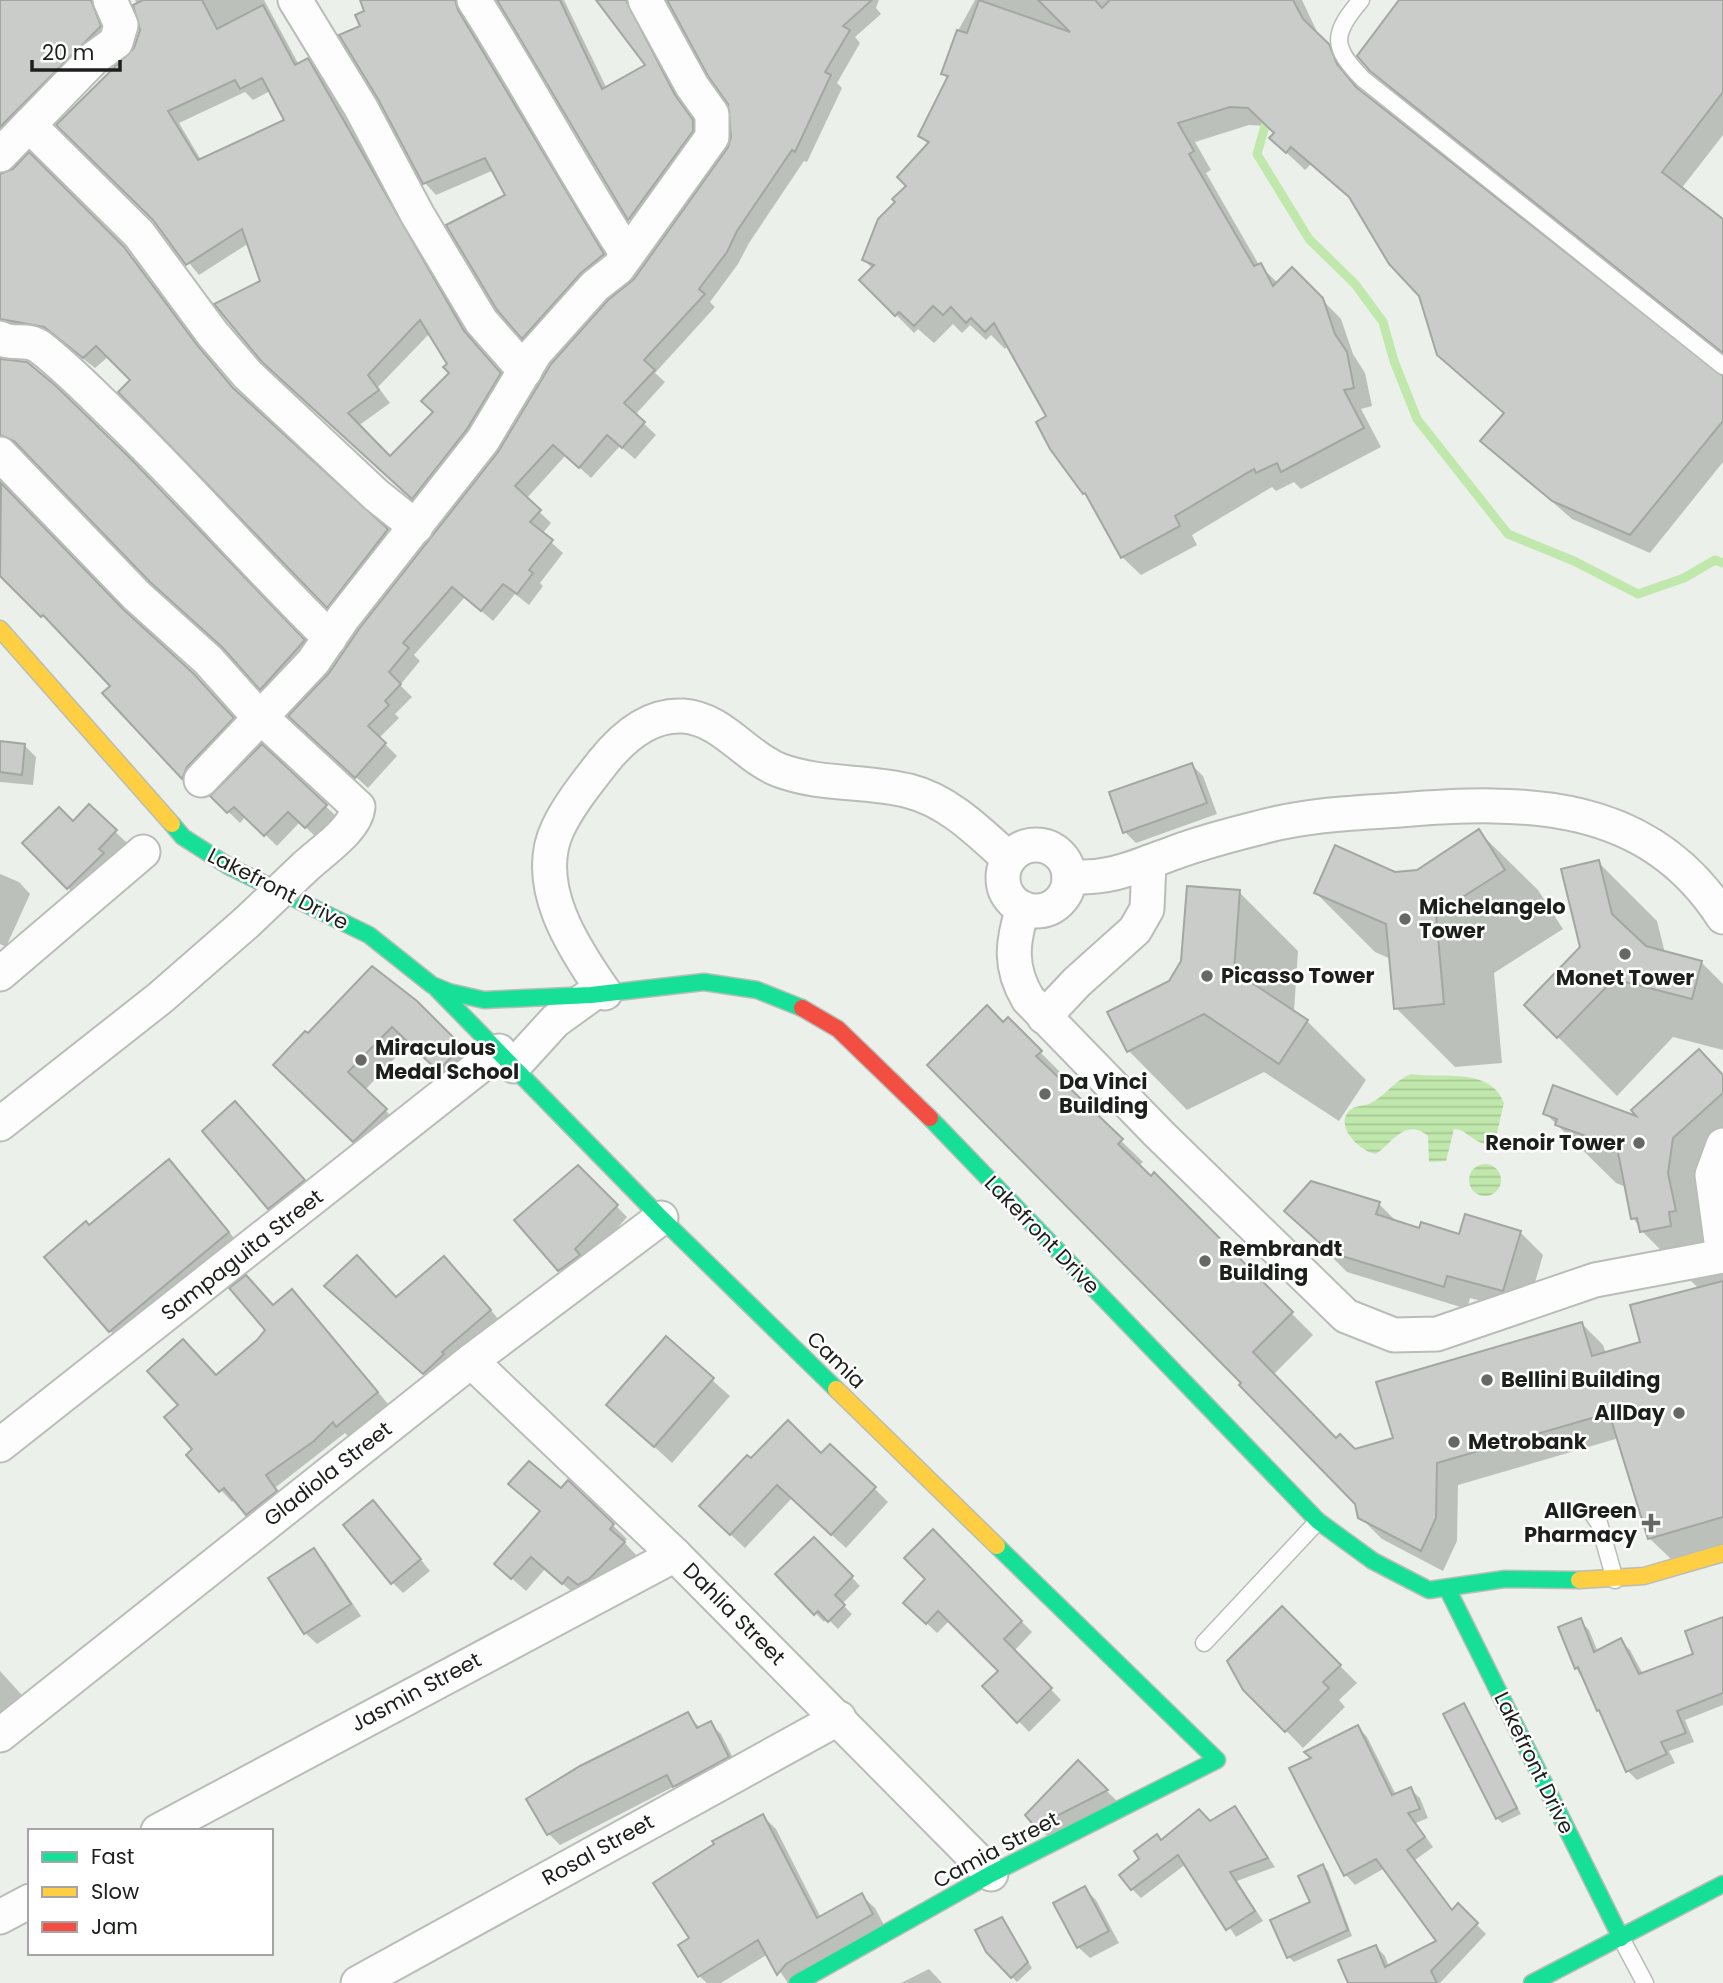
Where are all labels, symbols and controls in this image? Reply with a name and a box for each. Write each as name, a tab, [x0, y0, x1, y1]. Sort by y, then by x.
scale bar	[32, 28, 119, 72]
text: 20 m	[42, 38, 95, 67]
street label: Lakefront Drive	[203, 841, 354, 937]
place label: Michelangelo Tower	[1419, 892, 1566, 945]
marker: Michelangelo Tower	[1397, 911, 1413, 927]
marker: Monet Tower	[1617, 946, 1633, 962]
place label: Picasso Tower	[1221, 961, 1374, 990]
place label: Monet Tower	[1556, 963, 1694, 992]
marker: Picasso Tower	[1199, 968, 1215, 984]
place label: Miraculous Medal School	[375, 1033, 519, 1086]
marker: Miraculous Medal School	[353, 1052, 369, 1068]
place label: Da Vinci Building	[1059, 1067, 1148, 1120]
marker: Da Vinci Building	[1037, 1086, 1053, 1102]
place label: Renoir Tower	[1485, 1128, 1625, 1157]
marker: Renoir Tower	[1631, 1135, 1647, 1151]
street label: Lakefront Drive	[978, 1169, 1106, 1300]
street label: Sampaguita Street	[155, 1182, 329, 1327]
place label: Rembrandt Building	[1219, 1234, 1342, 1287]
marker: Rembrandt Building	[1197, 1253, 1213, 1269]
street label: Camia	[801, 1324, 872, 1395]
place label: Bellini Building	[1501, 1365, 1660, 1394]
marker: Bellini Building	[1479, 1372, 1495, 1388]
place label: AllDay	[1594, 1398, 1666, 1427]
marker: AllDay	[1671, 1405, 1687, 1421]
street label: Gladiola Street	[258, 1414, 398, 1533]
place label: Metrobank	[1468, 1427, 1587, 1456]
marker: Metrobank	[1446, 1434, 1462, 1450]
place label: AllGreen Pharmacy	[1524, 1496, 1638, 1549]
marker: AllGreen Pharmacy	[1643, 1515, 1659, 1531]
street label: Dahlia Street	[677, 1556, 792, 1671]
street label: Jasmin Street	[346, 1645, 486, 1738]
street label: Lakefront Drive	[1488, 1687, 1581, 1839]
street label: Camia Street	[928, 1804, 1064, 1895]
street label: Rosal Street	[537, 1807, 659, 1892]
legend	[28, 1829, 273, 1955]
text: Fast	[91, 1842, 134, 1871]
text: Slow	[91, 1877, 139, 1906]
text: Jam	[91, 1912, 138, 1941]

